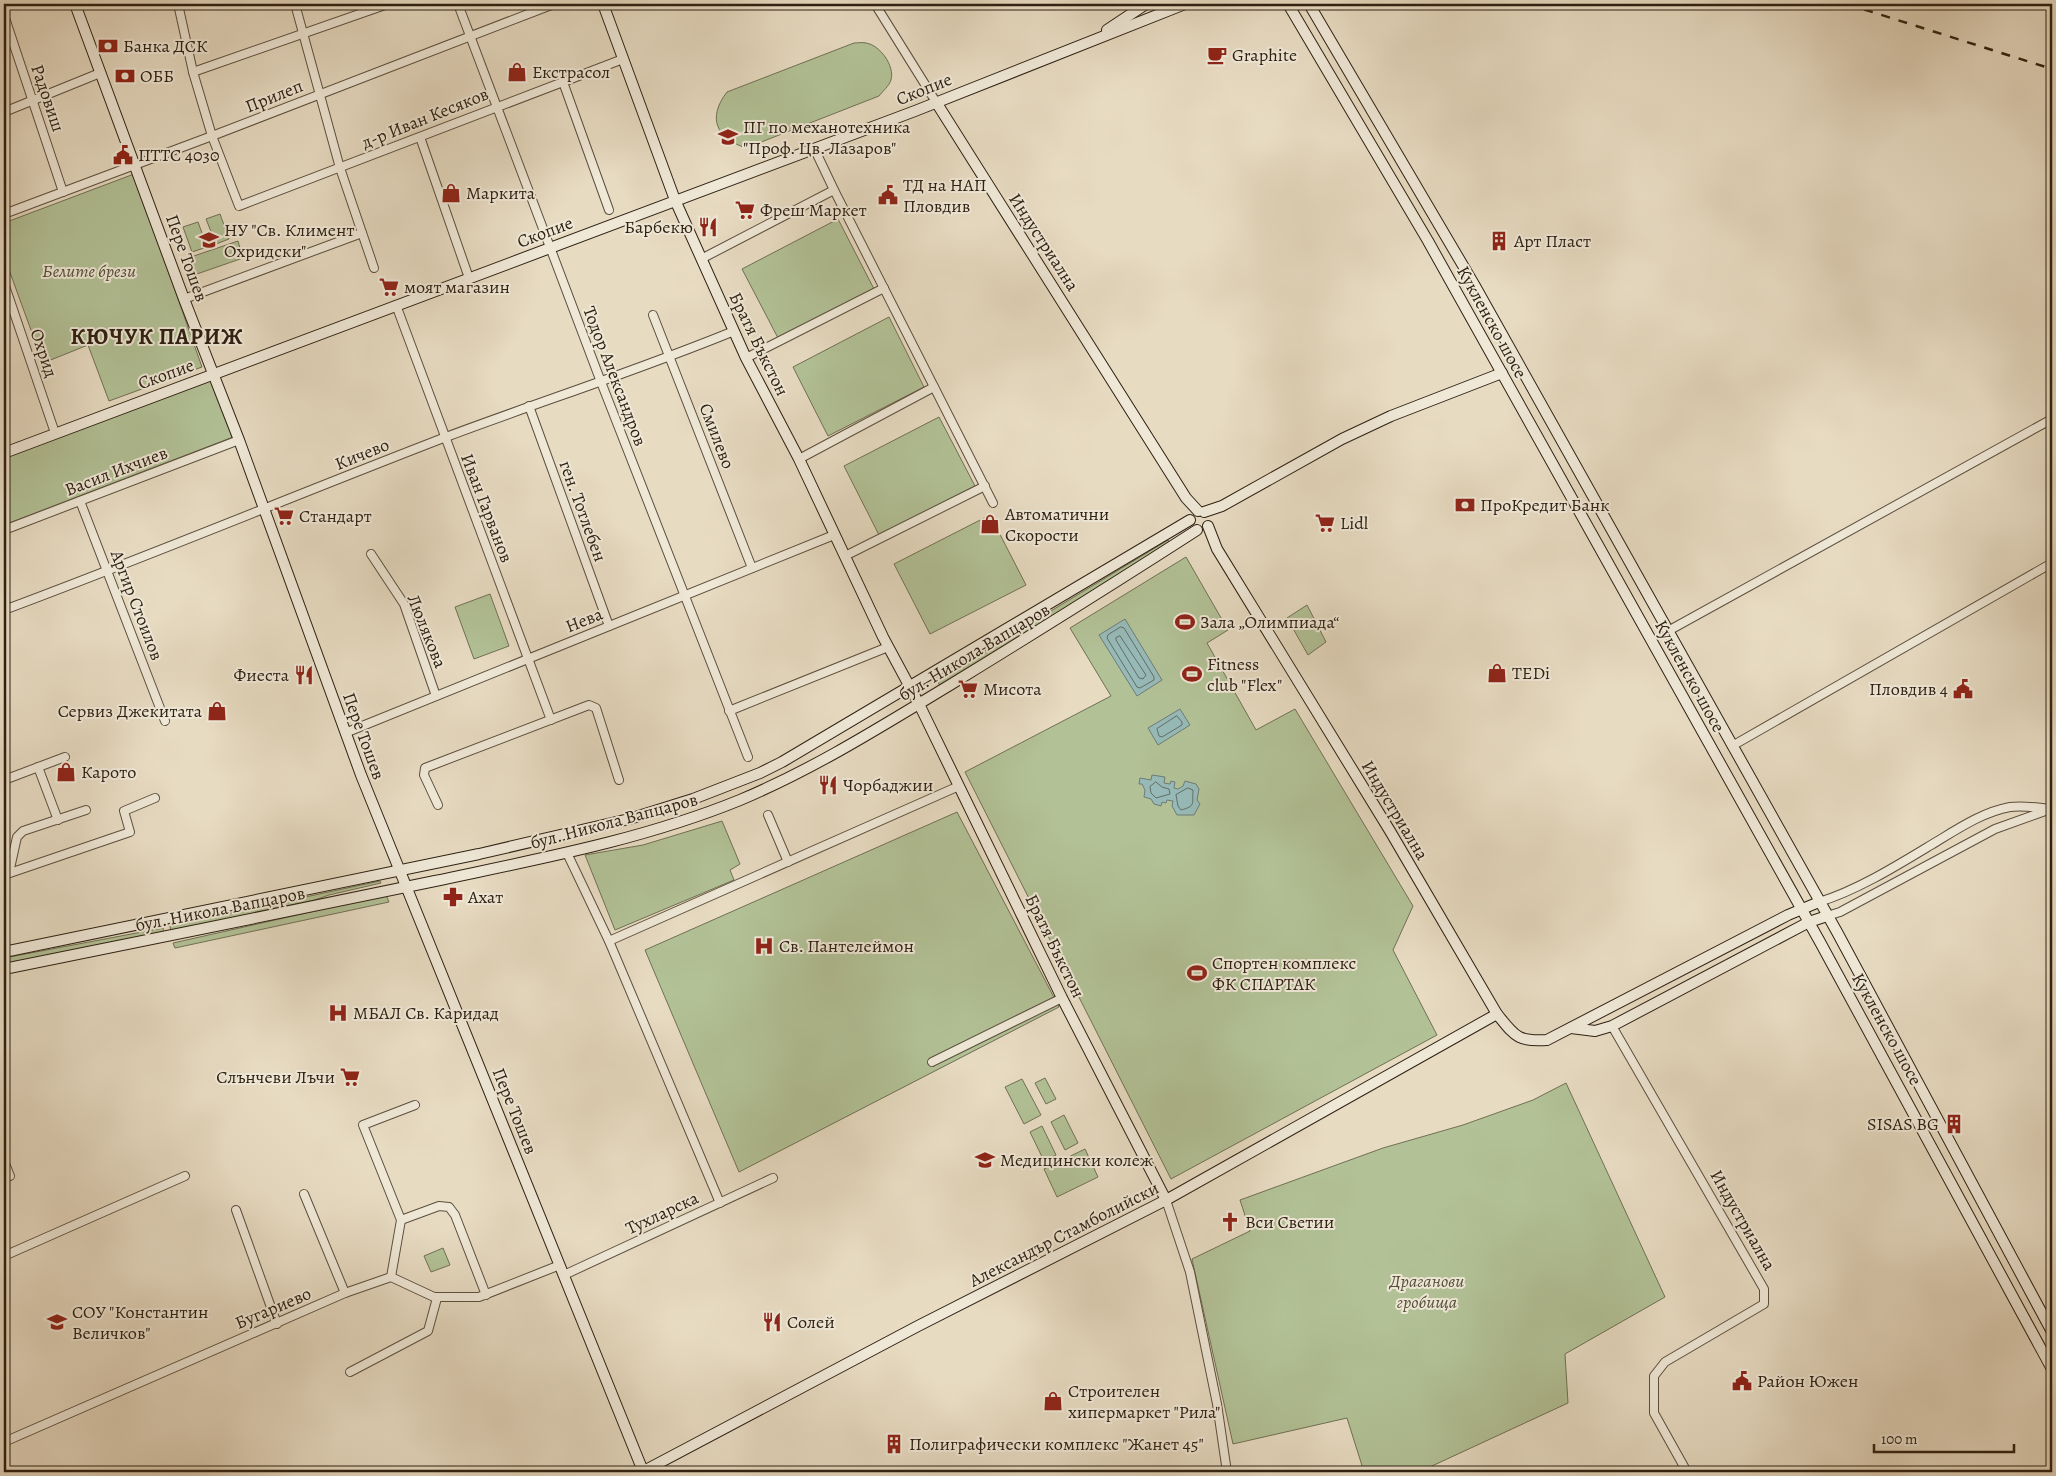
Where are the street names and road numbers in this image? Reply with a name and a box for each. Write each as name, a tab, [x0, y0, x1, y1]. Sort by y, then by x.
street label: Радовиш	[25, 61, 71, 135]
street label: Скопие	[893, 67, 955, 111]
street label: Прилеп	[242, 74, 306, 118]
street label: д-р Иван Кесяков	[357, 82, 492, 155]
street label: Индустриална	[1003, 188, 1085, 296]
street label: Скопие	[514, 210, 576, 254]
street label: Пере Тошев	[160, 211, 214, 305]
street label: Кукленско шосе	[1451, 261, 1533, 383]
street label: Братя Бъкстон	[724, 288, 794, 400]
street label: Тодор Александров	[577, 303, 653, 449]
street label: Охрид	[24, 325, 64, 381]
street label: Скопие	[135, 353, 197, 395]
street label: Смилево	[694, 400, 740, 472]
street label: Кичево	[331, 432, 393, 476]
street label: Васил Ихчиев	[61, 440, 171, 502]
street label: Иван Гарванов	[455, 450, 519, 566]
street label: ген. Тотлебен	[554, 457, 612, 565]
street label: Аргир Стоилов	[105, 546, 169, 664]
street label: Люлякова	[401, 591, 453, 672]
street label: бул. Никола Вапцаров	[894, 597, 1054, 707]
street label: Нева	[562, 601, 607, 638]
street label: Кукленско шосе	[1649, 615, 1731, 737]
street label: Пере Тошев	[337, 689, 391, 783]
street label: Индустриална	[1356, 756, 1435, 865]
street label: бул. Никола Вапцаров	[528, 787, 700, 855]
street label: бул. Никола Вапцаров	[133, 881, 307, 937]
street label: Братя Бъкстон	[1020, 890, 1090, 1002]
street label: Кукленско шосе	[1846, 968, 1928, 1090]
street label: Пере Тошев	[487, 1064, 543, 1158]
street label: Индустриална	[1705, 1165, 1782, 1275]
street label: Александър Стамболийски	[964, 1176, 1163, 1293]
street label: Тухларска	[622, 1185, 703, 1240]
street label: Бугариево	[231, 1281, 315, 1335]

